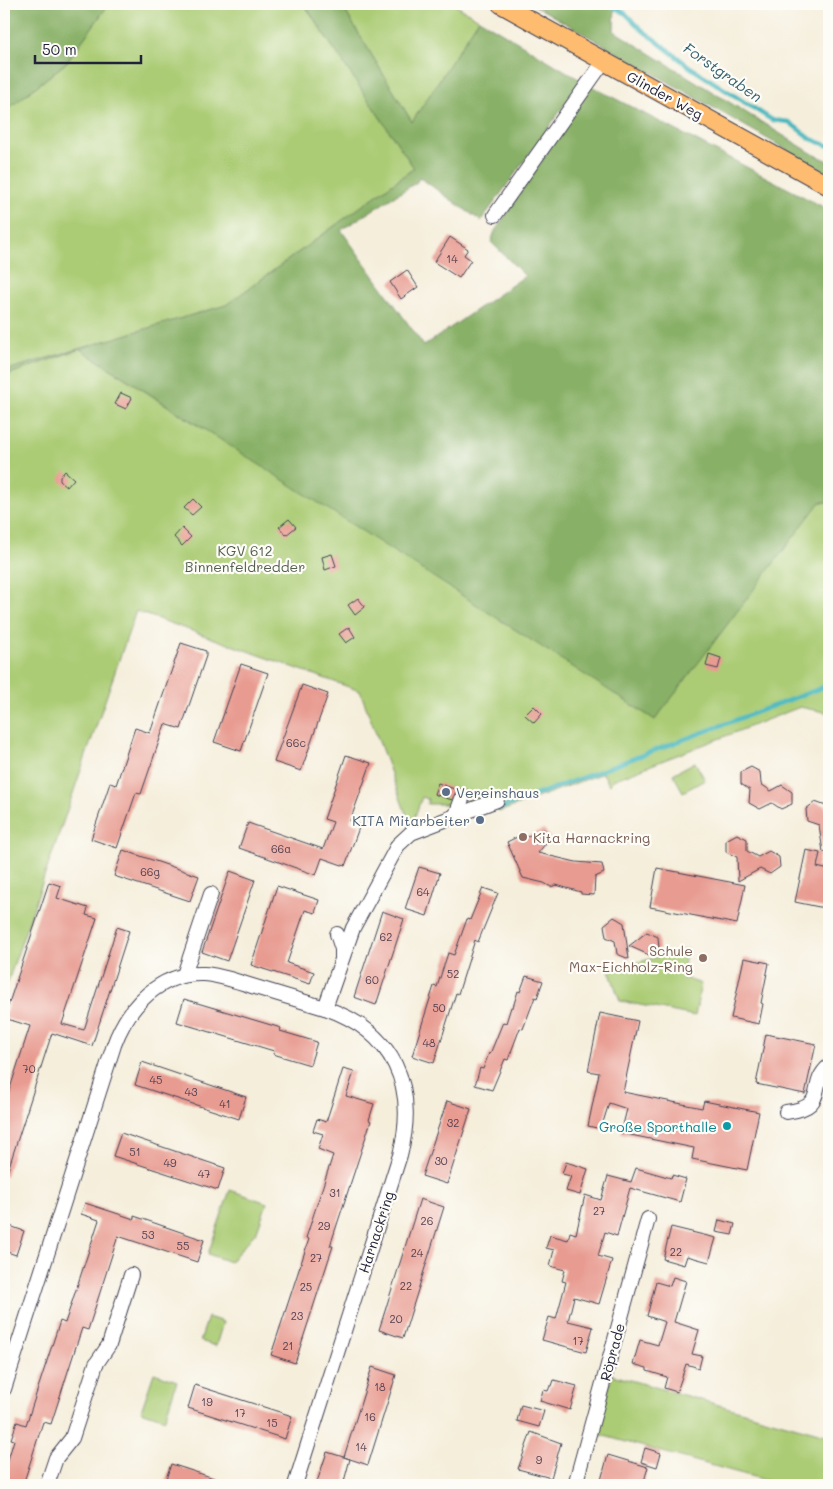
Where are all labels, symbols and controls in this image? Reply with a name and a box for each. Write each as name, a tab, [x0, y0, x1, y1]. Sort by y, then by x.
scale bar	[35, 32, 141, 64]
water label: Forstgraben	[680, 38, 766, 106]
text: 50 m	[42, 39, 77, 59]
street label: Glinder Weg	[624, 66, 706, 124]
house number: 14	[446, 251, 458, 266]
park label: KGV 612 Binnenfeldredder	[185, 541, 305, 576]
house number: 66c	[286, 735, 306, 750]
place label: Vereinshaus	[456, 783, 539, 802]
marker: Vereinshaus	[440, 786, 452, 798]
place label: KITA Mitarbeiter	[352, 811, 470, 830]
marker: KITA Mitarbeiter	[474, 814, 486, 826]
place label: Kita Harnackring	[533, 828, 650, 847]
marker: Kita Harnackring	[517, 831, 529, 843]
house number: 66a	[271, 841, 291, 856]
house number: 66g	[140, 864, 160, 879]
house number: 64	[416, 884, 430, 899]
house number: 62	[380, 929, 392, 944]
place label: Schule Max-Eichholz-Ring	[569, 941, 693, 976]
marker: Schule Max-Eichholz-Ring	[697, 952, 709, 964]
house number: 52	[447, 966, 459, 981]
house number: 60	[365, 972, 379, 987]
house number: 50	[432, 1000, 446, 1015]
house number: 48	[422, 1035, 436, 1050]
house number: 70	[23, 1061, 36, 1076]
house number: 45	[150, 1072, 162, 1087]
house number: 43	[185, 1084, 198, 1099]
house number: 41	[219, 1096, 231, 1111]
house number: 32	[447, 1115, 459, 1130]
place label: Große Sporthalle	[599, 1117, 717, 1136]
marker: Große Sporthalle	[721, 1120, 733, 1132]
house number: 51	[129, 1144, 141, 1159]
house number: 30	[434, 1153, 448, 1168]
house number: 49	[164, 1155, 177, 1170]
house number: 47	[198, 1166, 210, 1181]
house number: 31	[329, 1185, 341, 1200]
street label: Harnackring	[354, 1189, 398, 1275]
house number: 27	[593, 1203, 605, 1218]
house number: 26	[421, 1213, 433, 1228]
house number: 29	[318, 1218, 331, 1233]
house number: 53	[142, 1227, 155, 1242]
house number: 55	[177, 1238, 189, 1253]
house number: 22	[670, 1244, 682, 1259]
house number: 24	[411, 1245, 424, 1260]
house number: 27	[310, 1250, 322, 1265]
house number: 22	[400, 1278, 412, 1293]
house number: 25	[300, 1279, 312, 1294]
house number: 23	[291, 1308, 304, 1323]
house number: 20	[390, 1311, 403, 1326]
street label: Röprade	[595, 1321, 629, 1383]
house number: 17	[572, 1333, 584, 1348]
house number: 21	[282, 1338, 294, 1353]
house number: 18	[374, 1379, 386, 1394]
house number: 19	[201, 1394, 213, 1409]
house number: 17	[234, 1405, 246, 1420]
house number: 16	[364, 1409, 376, 1424]
house number: 15	[266, 1415, 278, 1430]
house number: 14	[355, 1439, 367, 1454]
house number: 9	[536, 1452, 543, 1467]

